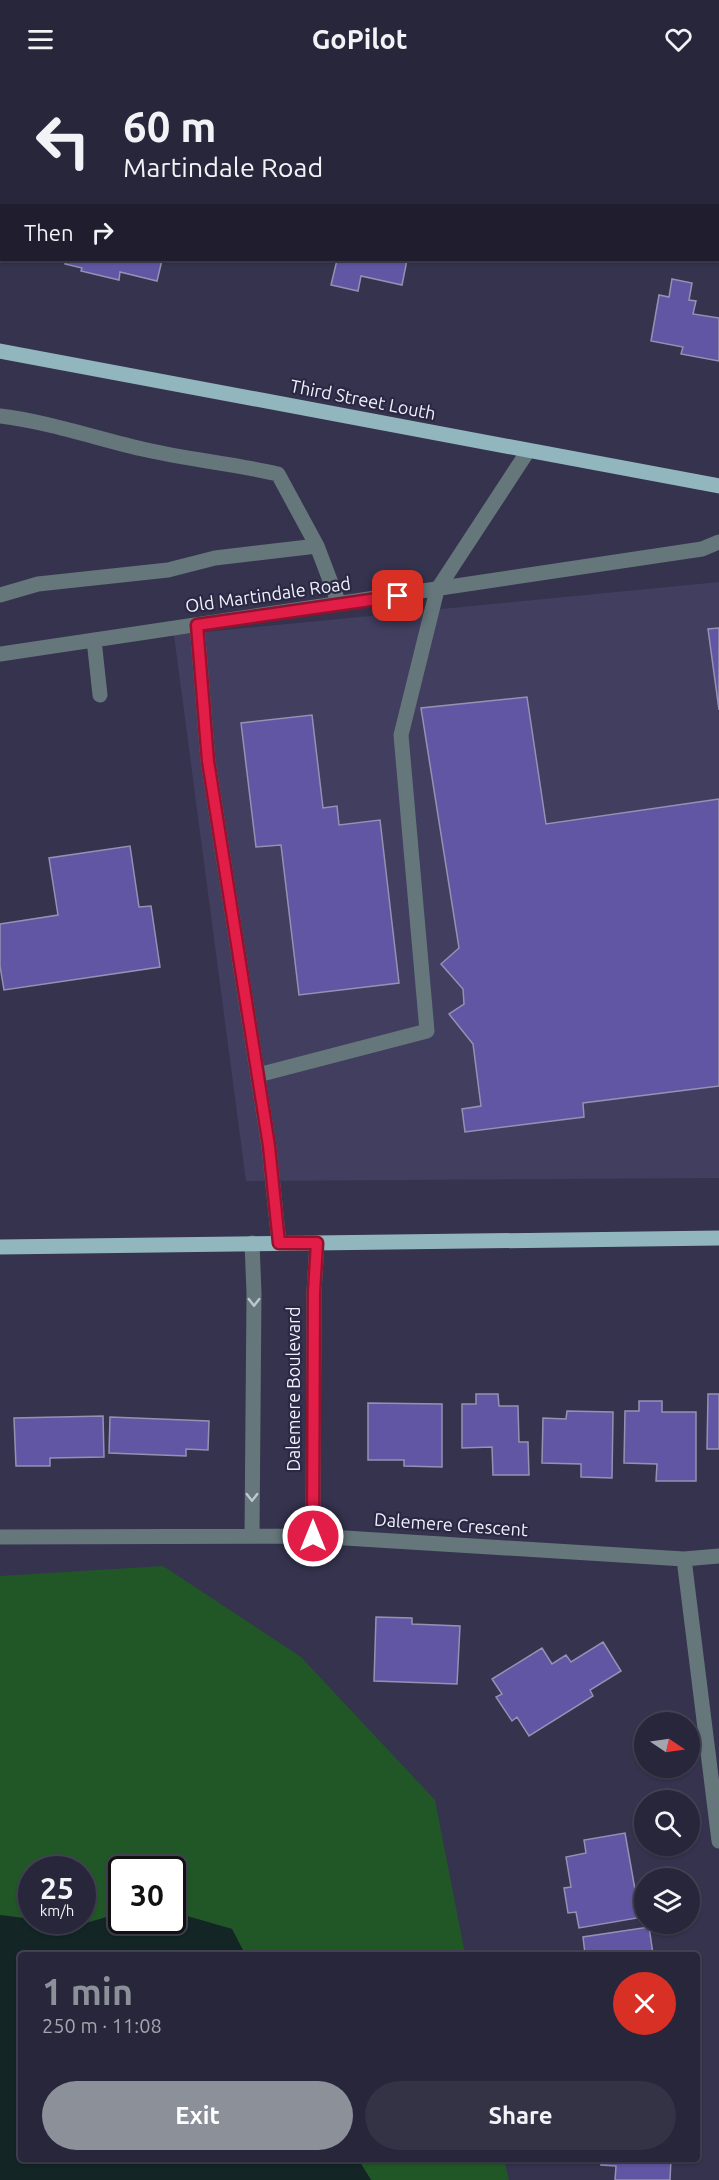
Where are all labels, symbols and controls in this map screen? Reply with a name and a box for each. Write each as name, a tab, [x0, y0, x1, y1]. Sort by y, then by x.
icon: menu	[24, 23, 57, 56]
icon: heart	[662, 23, 695, 56]
text: GoPilot	[312, 24, 407, 54]
icon: left	[24, 102, 102, 180]
text: 60 m	[123, 103, 217, 150]
text: Martindale Road	[123, 152, 323, 182]
icon: right	[86, 216, 119, 249]
text: Then	[24, 220, 74, 245]
street label: Third Street Louth	[289, 375, 438, 423]
pin	[372, 570, 423, 621]
street label: Old Martindale Road	[184, 572, 352, 616]
icon: arrive	[381, 579, 414, 612]
one-way arrow	[247, 1297, 260, 1306]
street label: Dalemere Boulevard	[283, 1306, 303, 1472]
one-way arrow	[246, 1492, 258, 1501]
position arrow	[281, 1504, 345, 1568]
street label: Dalemere Crescent	[373, 1509, 529, 1539]
north arrow	[634, 1712, 700, 1778]
map controls	[634, 1712, 700, 1934]
button: search	[634, 1790, 700, 1856]
speed limit sign: 30	[108, 1856, 186, 1934]
button: layers	[634, 1868, 700, 1934]
text: 25	[40, 1871, 74, 1905]
text: km/h	[40, 1902, 74, 1919]
text: 1 min	[42, 1971, 133, 2012]
button: close	[613, 1972, 676, 2035]
text: 250 m · 11:08	[42, 2014, 162, 2037]
button: Exit	[42, 2081, 353, 2150]
button: Share	[365, 2081, 676, 2150]

